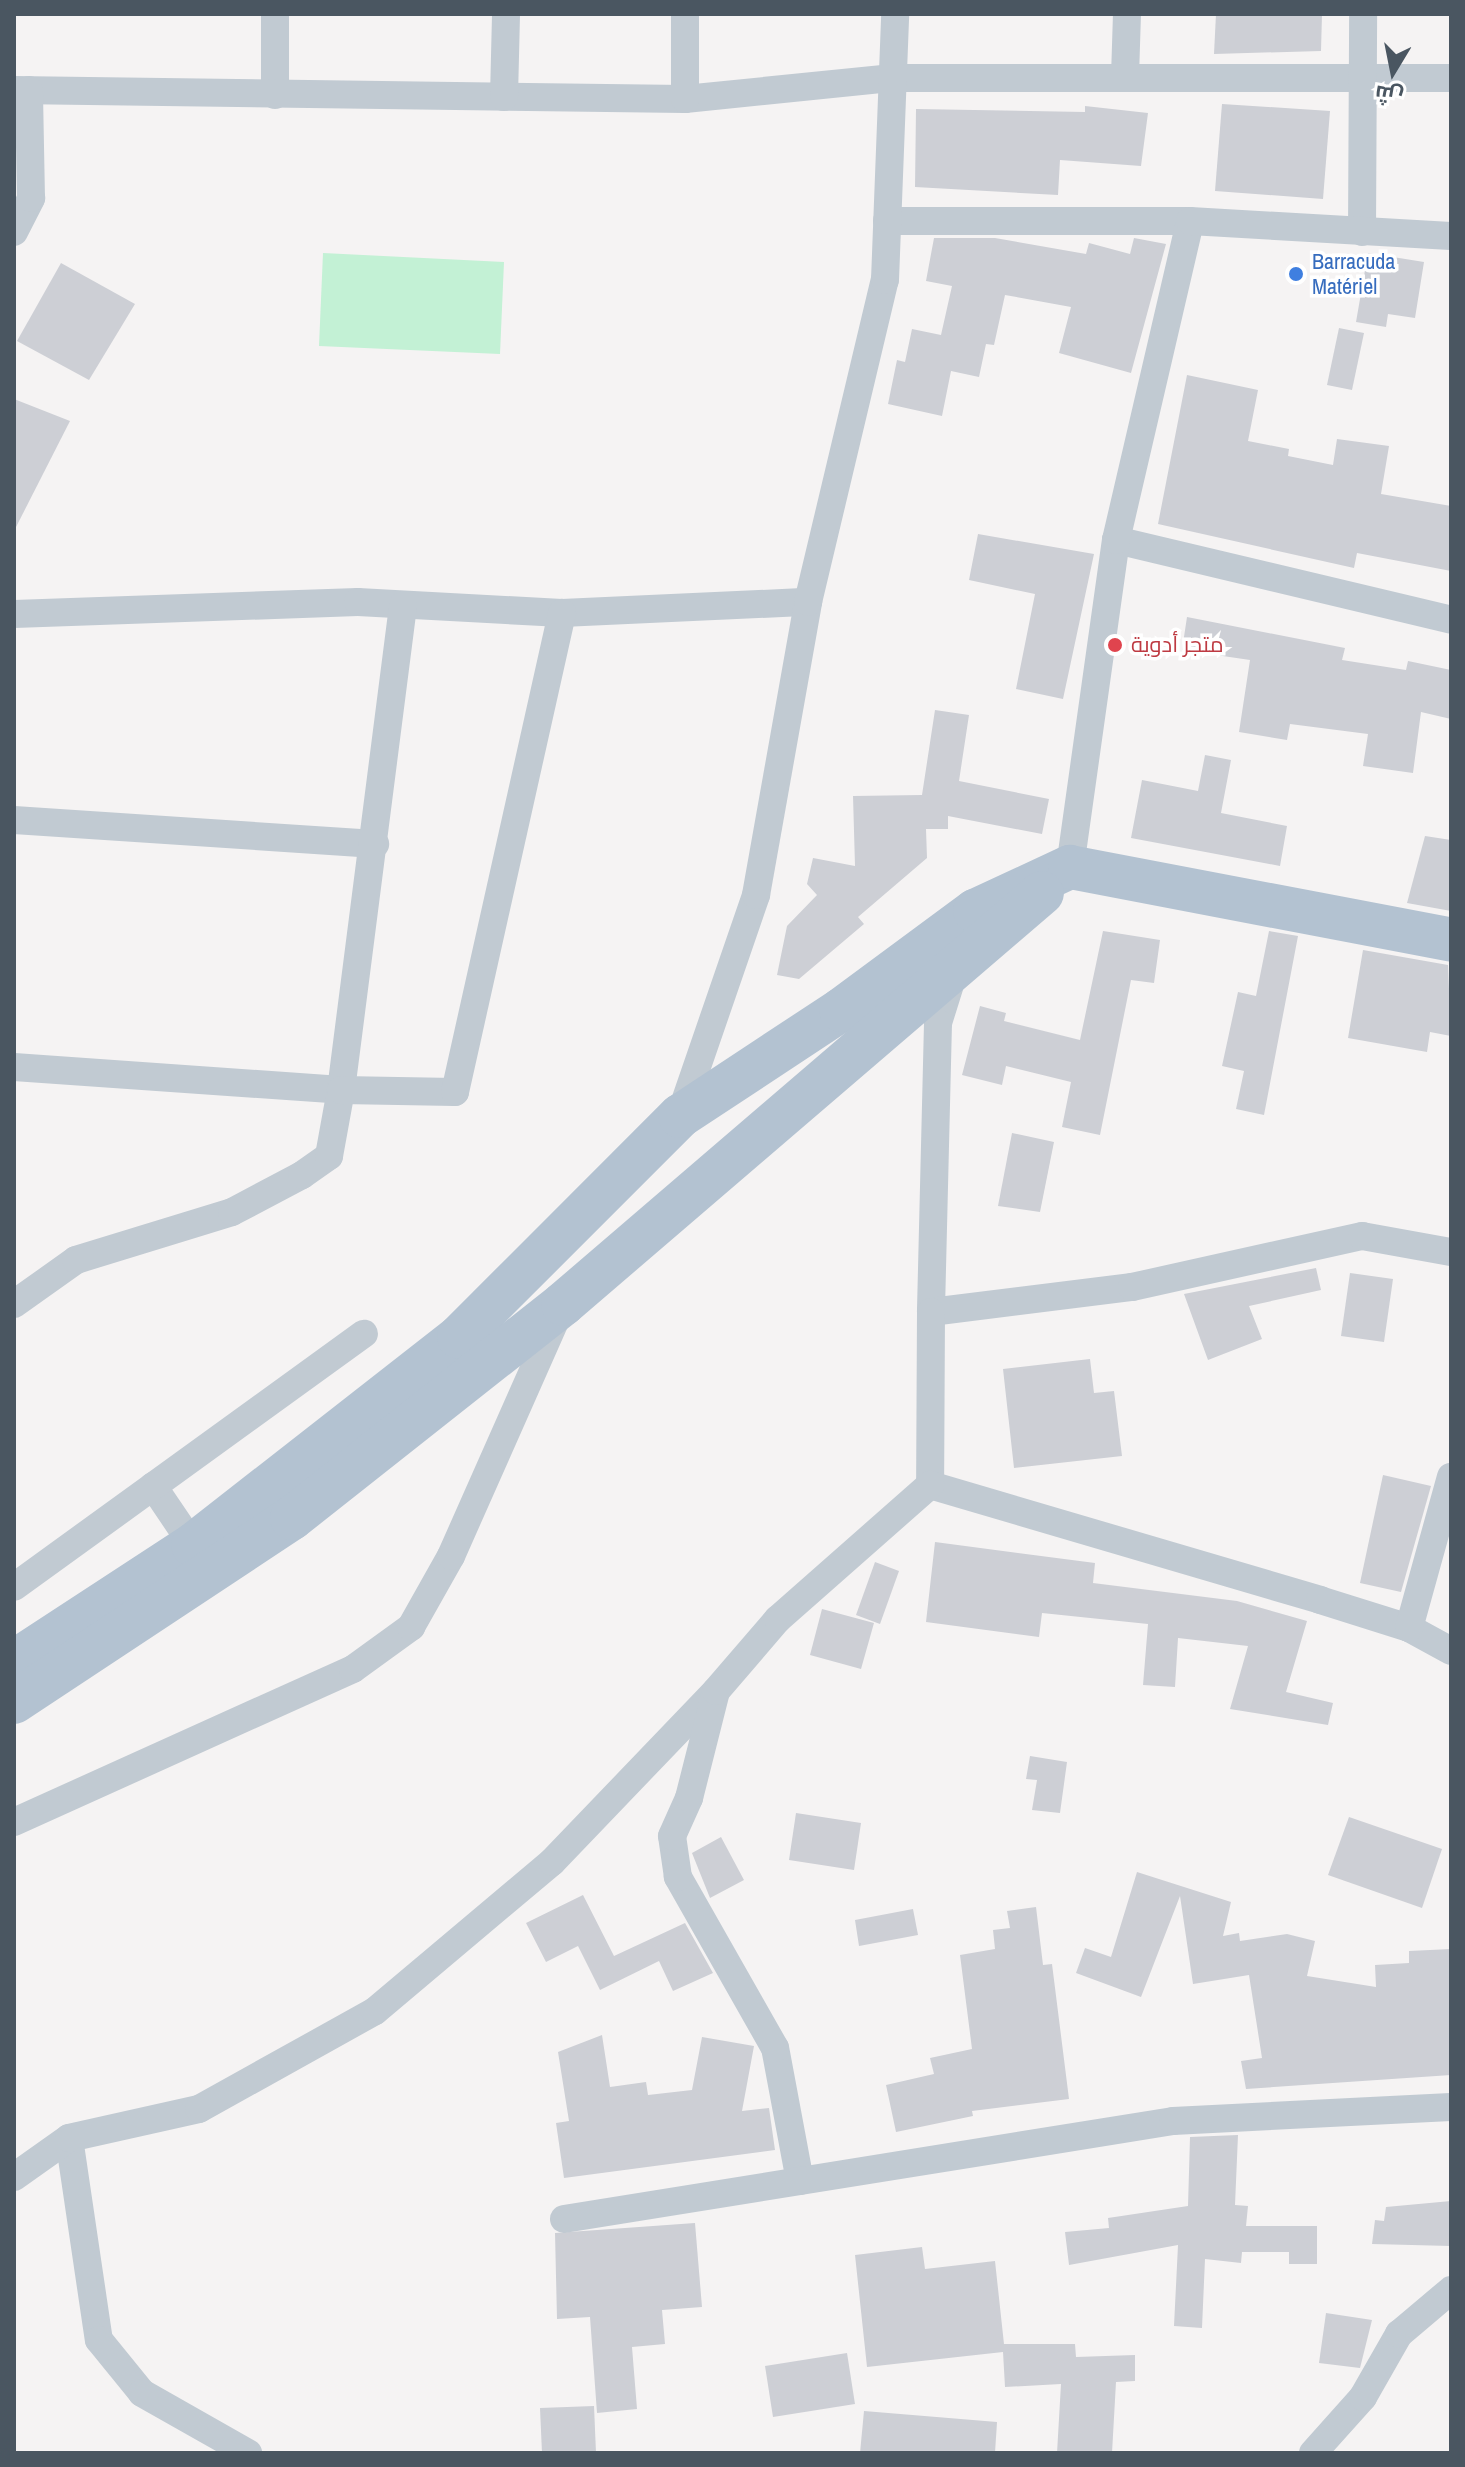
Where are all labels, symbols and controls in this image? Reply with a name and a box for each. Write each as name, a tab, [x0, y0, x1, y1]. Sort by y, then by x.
north arrow	[1353, 32, 1433, 112]
text: ش	[1372, 78, 1405, 113]
place label: Barracuda Matériel	[1312, 248, 1395, 300]
marker: Barracuda Matériel	[1287, 265, 1305, 283]
place label: متجر أدوية	[1131, 632, 1224, 658]
marker: متجر أدوية	[1106, 636, 1124, 654]

